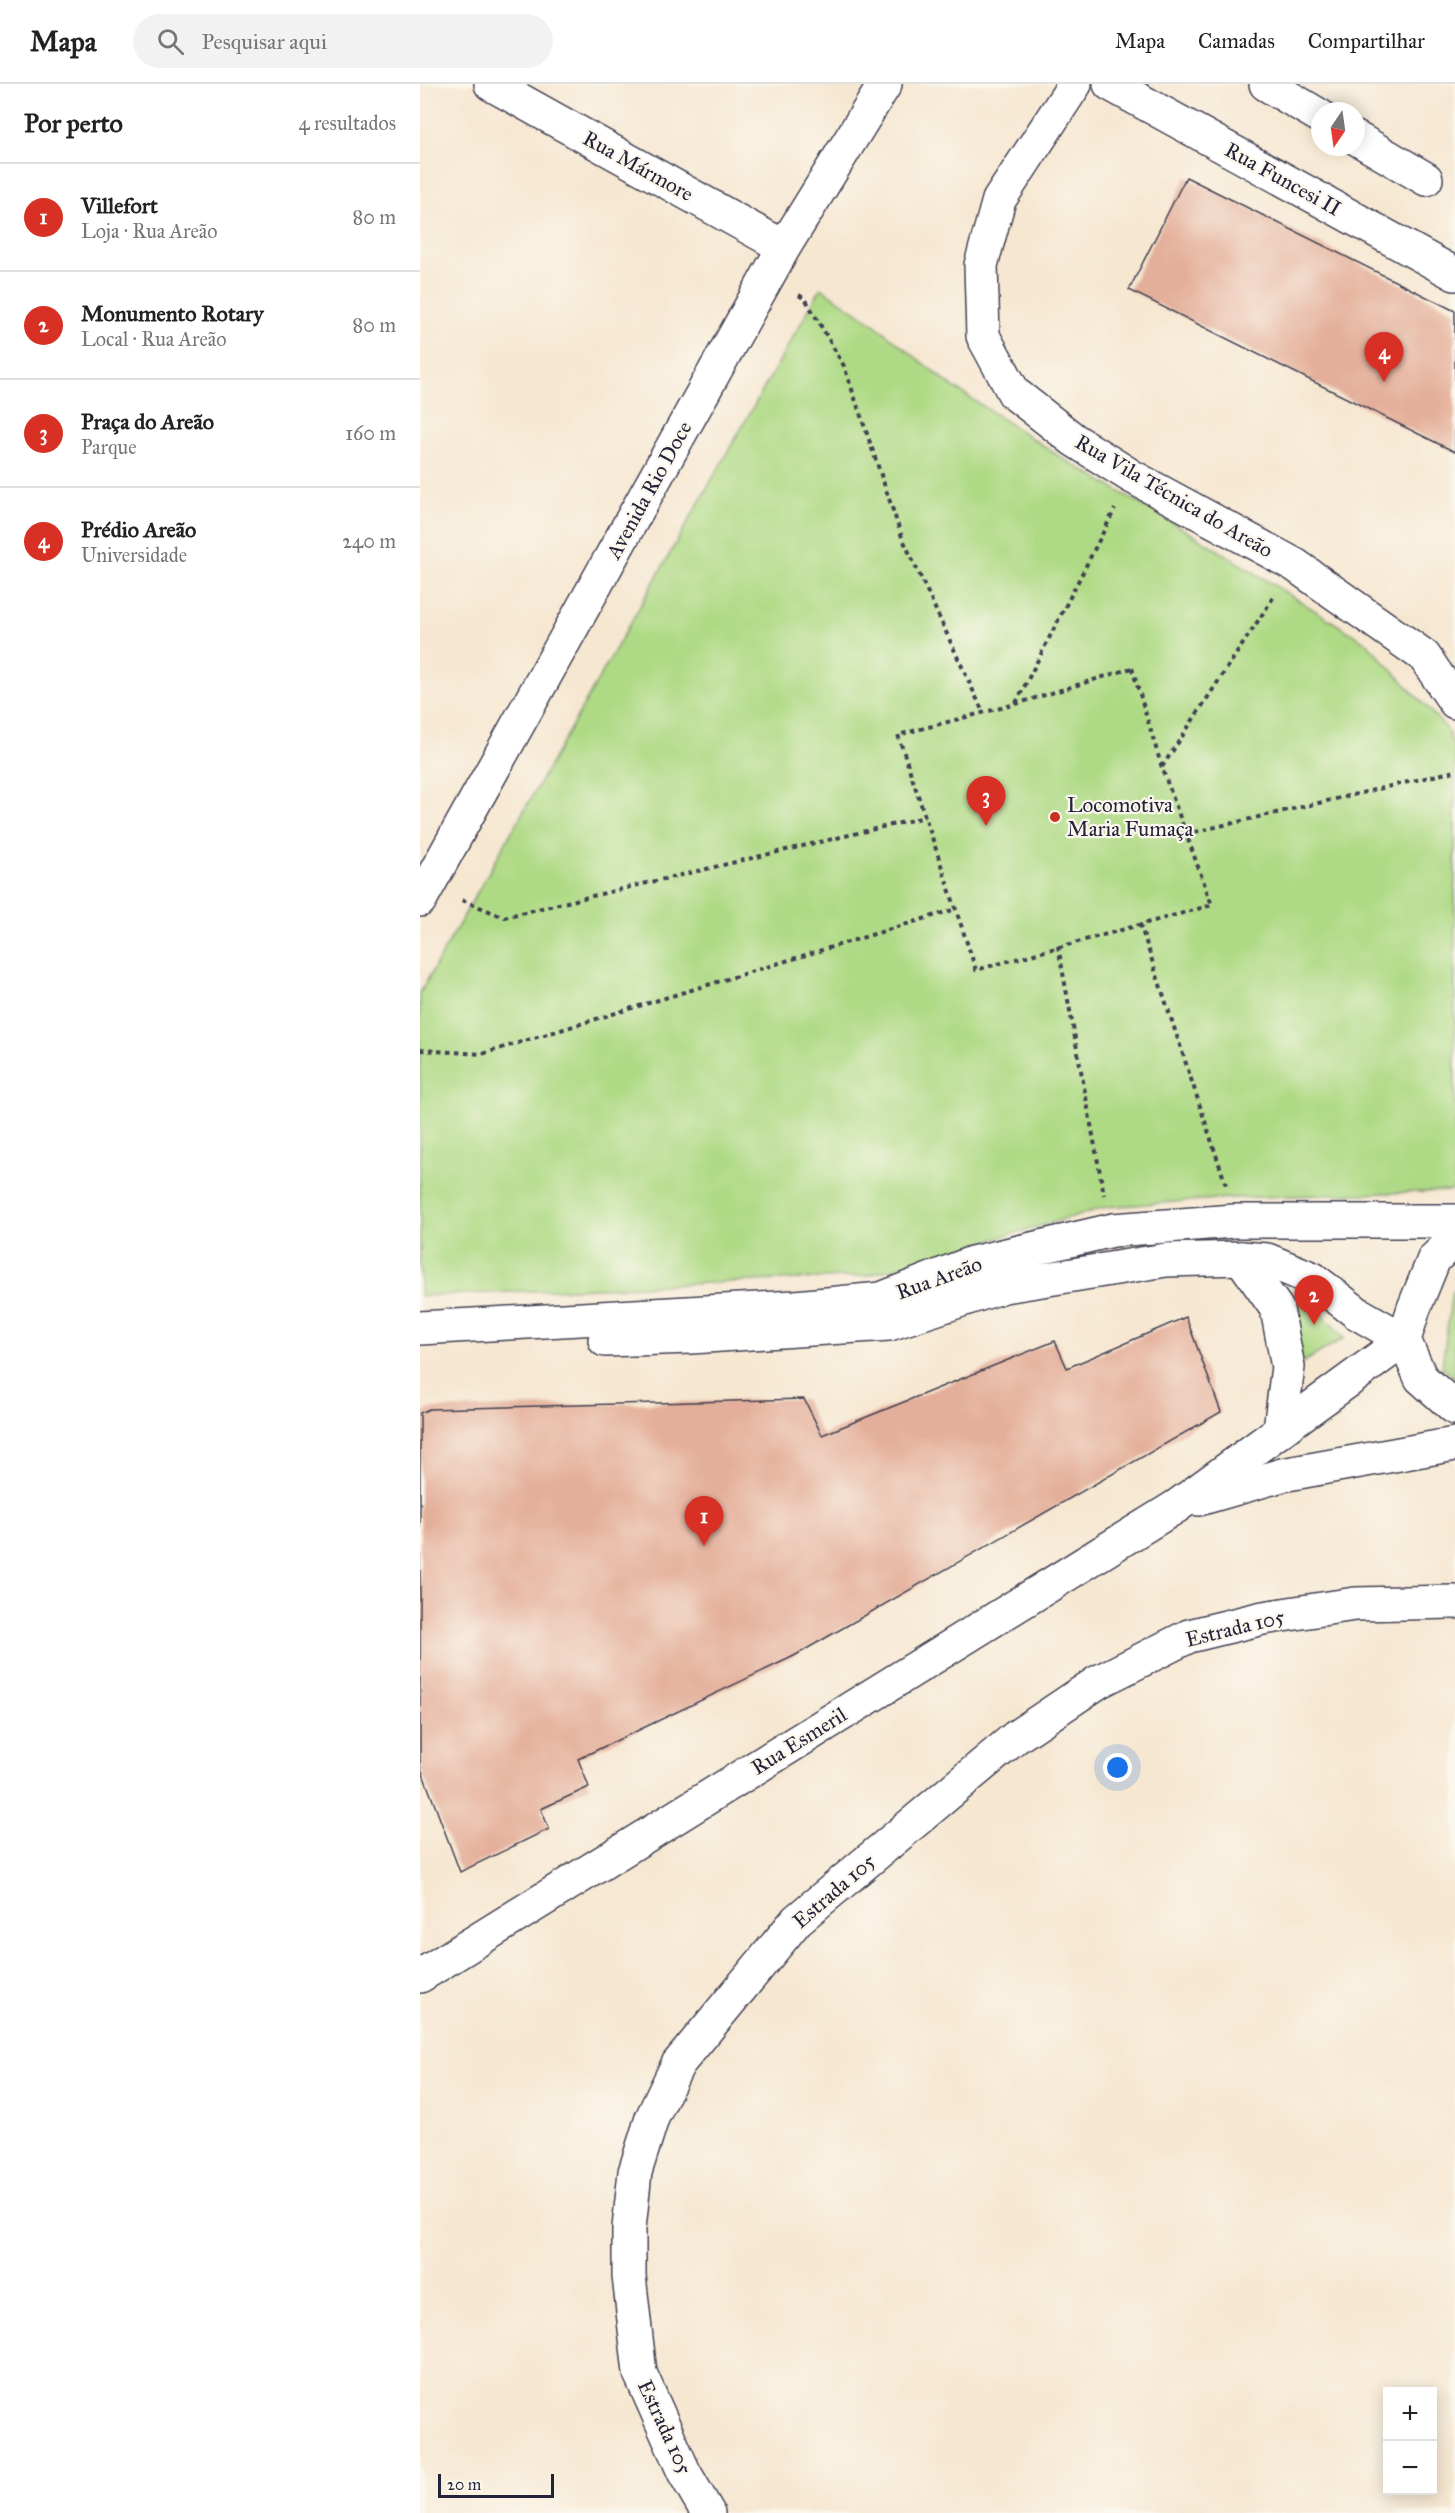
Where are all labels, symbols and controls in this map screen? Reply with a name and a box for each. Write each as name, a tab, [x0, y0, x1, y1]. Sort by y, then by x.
search box	[133, 14, 553, 68]
text: Mapa	[30, 24, 97, 59]
icon: search	[154, 25, 187, 58]
text: Pesquisar aqui	[202, 28, 327, 55]
text: Mapa	[1115, 28, 1165, 54]
text: Camadas	[1198, 28, 1275, 54]
text: Compartilhar	[1308, 28, 1425, 54]
north arrow	[1311, 102, 1365, 156]
text: Por perto	[24, 107, 123, 139]
text: 4 resultados	[298, 111, 396, 135]
street label: Rua Mármore	[578, 125, 698, 207]
street label: Rua Funcesi II	[1220, 136, 1346, 222]
text: Villefort	[81, 192, 158, 219]
text: 1	[40, 205, 47, 229]
text: 80 m	[353, 205, 396, 229]
text: Loja · Rua Areão	[81, 219, 217, 243]
text: Monumento Rotary	[81, 300, 264, 327]
text: 2	[39, 313, 48, 337]
text: 80 m	[353, 313, 396, 337]
text: Local · Rua Areão	[81, 327, 226, 351]
pin: 4	[1364, 332, 1404, 382]
text: Praça do Areão	[81, 408, 214, 435]
street label: Avenida Rio Doce	[600, 416, 698, 564]
text: 3	[40, 421, 48, 445]
text: 160 m	[345, 421, 396, 445]
street label: Rua Vila Técnica do Areão	[1070, 429, 1278, 563]
text: Parque	[81, 435, 137, 459]
text: Prédio Areão	[81, 516, 196, 543]
text: 4	[38, 529, 49, 553]
text: 240 m	[342, 529, 396, 553]
text: Universidade	[81, 543, 187, 567]
pin: 3	[966, 776, 1006, 826]
place label: Locomotiva Maria Fumaça	[1067, 792, 1194, 842]
marker: Locomotiva Maria Fumaça	[1048, 810, 1062, 824]
street label: Rua Areão	[893, 1250, 986, 1306]
pin: 2	[1294, 1276, 1334, 1325]
pin: 1	[684, 1496, 724, 1546]
street label: Estrada 105	[1183, 1603, 1287, 1653]
street label: Rua Esmeril	[747, 1701, 852, 1781]
your location	[1103, 1753, 1132, 1782]
street label: Estrada 105	[787, 1848, 881, 1934]
street label: Estrada 105	[632, 2376, 698, 2478]
map controls	[1383, 2387, 1437, 2495]
button: +	[1383, 2387, 1437, 2441]
button: −	[1383, 2441, 1437, 2495]
scale bar	[438, 2471, 554, 2498]
text: 20 m	[447, 2475, 481, 2494]

